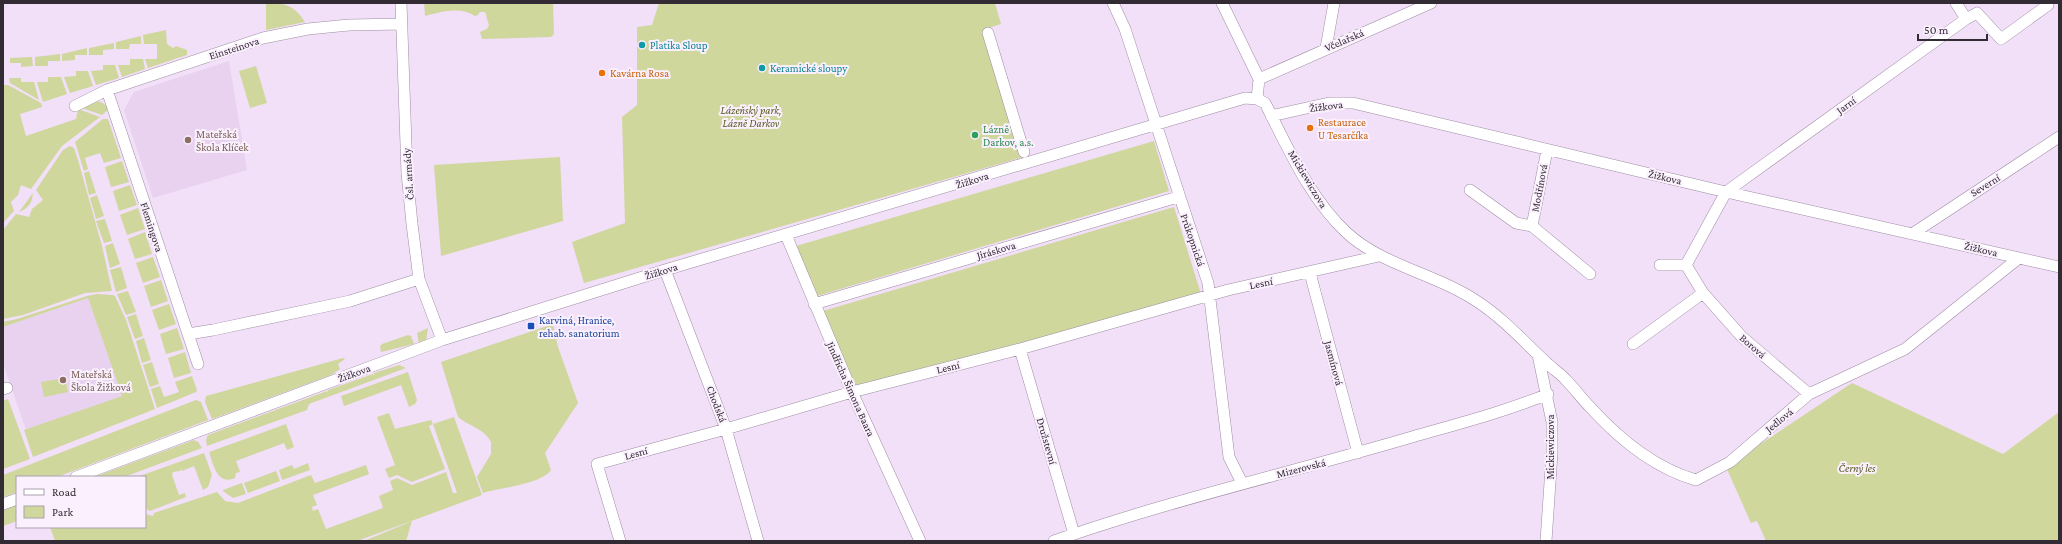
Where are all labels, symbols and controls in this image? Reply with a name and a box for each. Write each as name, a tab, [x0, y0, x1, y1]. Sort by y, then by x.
scale bar	[1918, 16, 1987, 42]
text: 50 m	[1924, 23, 1949, 37]
street label: Včelařská	[1323, 26, 1365, 54]
street label: Einsteinova	[208, 34, 260, 62]
place label: Platika Sloup	[650, 39, 708, 52]
marker: Platika Sloup	[637, 40, 647, 50]
place label: Keramické sloupy	[770, 62, 848, 75]
marker: Keramické sloupy	[757, 63, 767, 73]
place label: Kavárna Rosa	[610, 67, 669, 79]
marker: Kavárna Rosa	[597, 68, 607, 78]
street label: Jarní	[1833, 93, 1860, 117]
street label: Žižkova	[1308, 98, 1344, 114]
park label: Lázeňský park, Lázně Darkov	[721, 104, 781, 129]
place label: Restaurace U Tesarčíka	[1318, 116, 1368, 141]
place label: Lázně Darkov, a.s.	[983, 123, 1034, 149]
marker: Restaurace U Tesarčíka	[1305, 123, 1315, 133]
place label: Mateřská Škola Klíček	[196, 128, 249, 153]
marker: Lázně Darkov, a.s.	[970, 130, 980, 140]
marker: Mateřská Škola Klíček	[183, 135, 193, 145]
street label: Čsl. armády	[400, 147, 417, 200]
street label: Mickiewiczova	[1286, 148, 1330, 210]
street label: Modřínová	[1528, 163, 1550, 213]
street label: Žižkova	[1647, 167, 1683, 187]
street label: Žižkova	[954, 169, 990, 191]
street label: Severní	[1968, 171, 2003, 199]
street label: Flemingova	[137, 201, 166, 254]
street label: Průkopnická	[1177, 212, 1208, 268]
street label: Jiráskova	[974, 239, 1017, 263]
street label: Žižkova	[1963, 239, 1999, 259]
street label: Žižkova	[643, 260, 679, 282]
street label: Lesní	[1248, 274, 1275, 291]
place label: Karviná, Hranice, rehab. sanatorium	[539, 314, 620, 339]
marker: Karviná, Hranice, rehab. sanatorium	[526, 321, 536, 331]
street label: Borová	[1737, 331, 1769, 361]
street label: Jasmínová	[1321, 338, 1346, 387]
street label: Jindřicha Šimona Baara	[823, 339, 877, 439]
street label: Lesní	[935, 358, 962, 376]
street label: Žižkova	[336, 362, 372, 384]
place label: Mateřská Škola Žižková	[71, 368, 131, 393]
marker: Mateřská Škola Žižková	[58, 375, 68, 385]
street label: Chodská	[705, 384, 729, 424]
street label: Jedlová	[1762, 405, 1796, 436]
street label: Mickiewiczova	[1544, 414, 1556, 480]
street label: Družstevní	[1035, 416, 1060, 467]
street label: Lesní	[623, 444, 650, 462]
street label: Mizerovská	[1275, 456, 1327, 480]
park label: Černý les	[1839, 462, 1876, 475]
legend	[16, 476, 146, 528]
text: Road	[52, 485, 77, 499]
text: Park	[52, 505, 74, 519]

